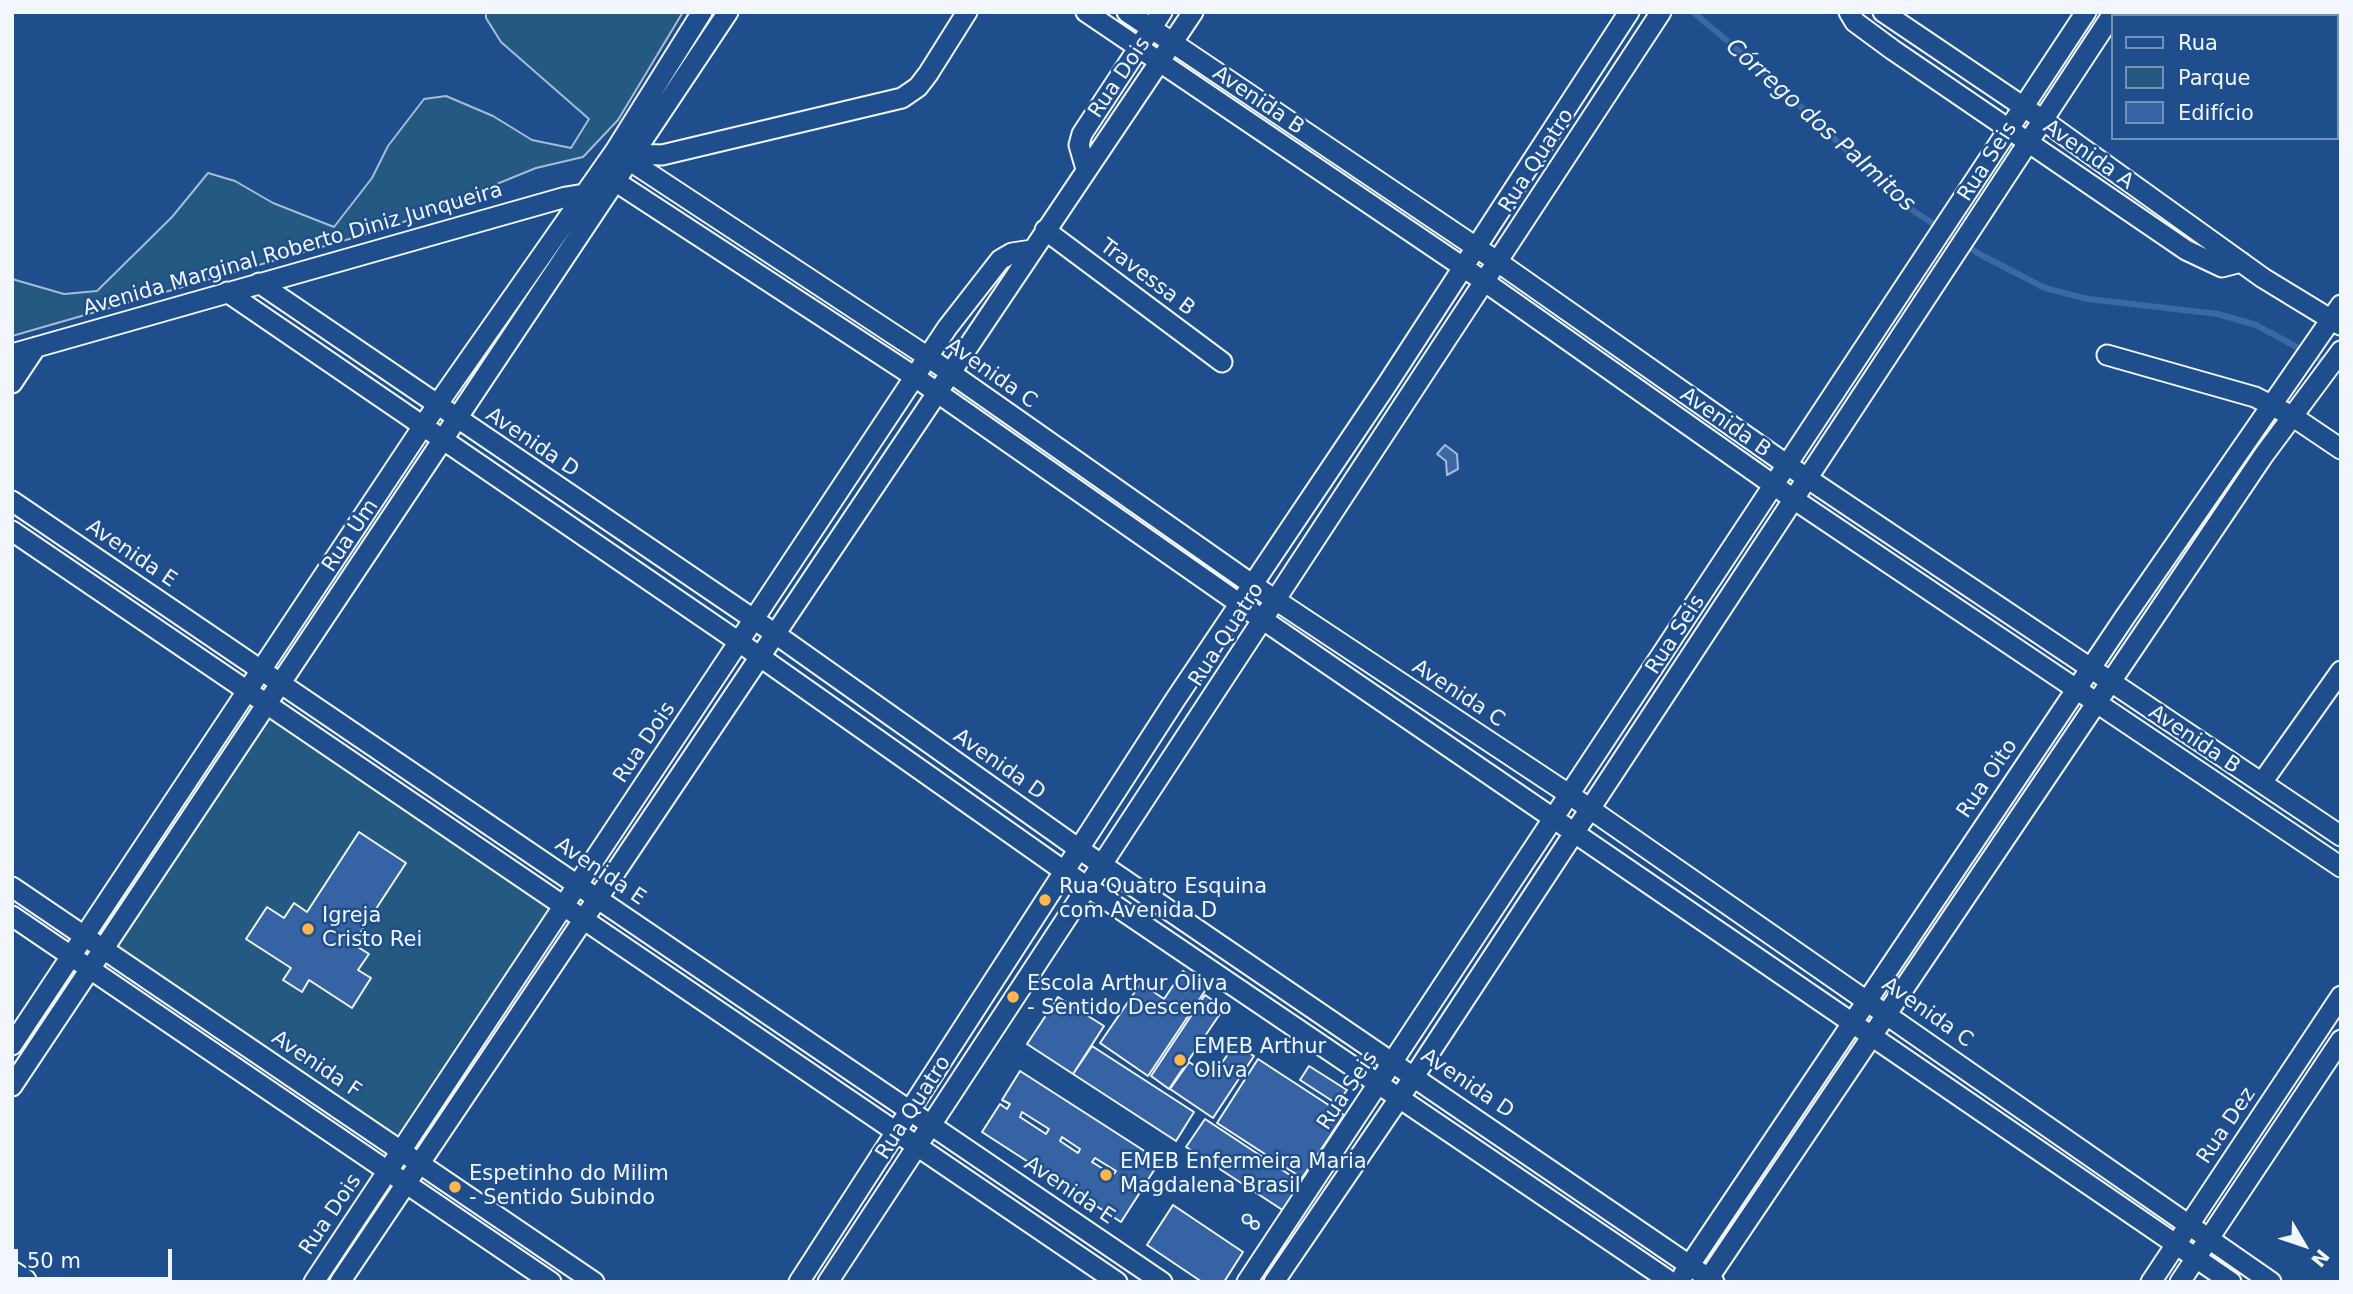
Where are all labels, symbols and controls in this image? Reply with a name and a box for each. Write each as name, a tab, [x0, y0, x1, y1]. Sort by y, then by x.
legend	[2112, 14, 2339, 140]
text: Rua	[2178, 31, 2218, 55]
street label: Rua Dois	[1084, 33, 1156, 123]
water label: Córrego dos Palmitos	[1720, 34, 1920, 218]
street label: Avenida B	[1207, 61, 1309, 141]
text: Parque	[2178, 66, 2250, 90]
text: Edifício	[2178, 101, 2254, 125]
street label: Rua Quatro	[1494, 104, 1580, 218]
street label: Avenida A	[2038, 115, 2138, 195]
street label: Rua Seis	[1953, 118, 2023, 206]
street label: Avenida Marginal Roberto Diniz Junqueira	[80, 178, 506, 322]
street label: Travessa B	[1095, 234, 1199, 322]
street label: Avenida C	[941, 334, 1041, 414]
street label: Avenida B	[1675, 383, 1775, 463]
street label: Avenida D	[481, 403, 583, 483]
street label: Rua Um	[318, 495, 384, 577]
street label: Avenida E	[81, 515, 181, 593]
street label: Rua Quatro	[1184, 578, 1270, 692]
street label: Rua Seis	[1641, 591, 1711, 679]
street label: Avenida C	[1407, 655, 1509, 733]
street label: Rua Dois	[609, 698, 681, 788]
street label: Avenida B	[2143, 700, 2245, 780]
street label: Avenida D	[948, 724, 1050, 806]
street label: Rua Oito	[1952, 735, 2024, 823]
street label: Avenida E	[550, 833, 650, 911]
place label: Rua Quatro Esquina com Avenida D	[1059, 875, 1267, 925]
marker: Rua Quatro Esquina com Avenida D	[1037, 892, 1053, 908]
place label: Igreja Cristo Rei	[322, 904, 422, 954]
marker: Igreja Cristo Rei	[300, 921, 316, 937]
place label: Escola Arthur Oliva - Sentido Descendo	[1027, 972, 1232, 1022]
street label: Avenida C	[1877, 973, 1977, 1053]
marker: Escola Arthur Oliva - Sentido Descendo	[1005, 989, 1021, 1005]
street label: Avenida F	[266, 1026, 366, 1104]
place label: EMEB Arthur Oliva	[1194, 1035, 1326, 1085]
street label: Avenida D	[1416, 1044, 1518, 1124]
street label: Rua Seis	[1313, 1047, 1383, 1135]
street label: Rua Quatro	[871, 1051, 957, 1165]
marker: EMEB Arthur Oliva	[1172, 1052, 1188, 1068]
street label: Rua Dez	[2192, 1083, 2262, 1169]
place label: EMEB Enfermeira Maria Magdalena Brasil	[1120, 1150, 1367, 1200]
street label: Avenida E	[1019, 1152, 1119, 1230]
place label: Espetinho do Milim - Sentido Subindo	[469, 1162, 669, 1212]
marker: EMEB Enfermeira Maria Magdalena Brasil	[1098, 1167, 1114, 1183]
street label: Rua Dois	[295, 1170, 367, 1260]
marker: Espetinho do Milim - Sentido Subindo	[447, 1179, 463, 1195]
north arrow	[2269, 1210, 2339, 1280]
scale bar	[18, 1234, 175, 1278]
text: N	[2307, 1245, 2334, 1271]
text: 50 m	[27, 1249, 81, 1273]

